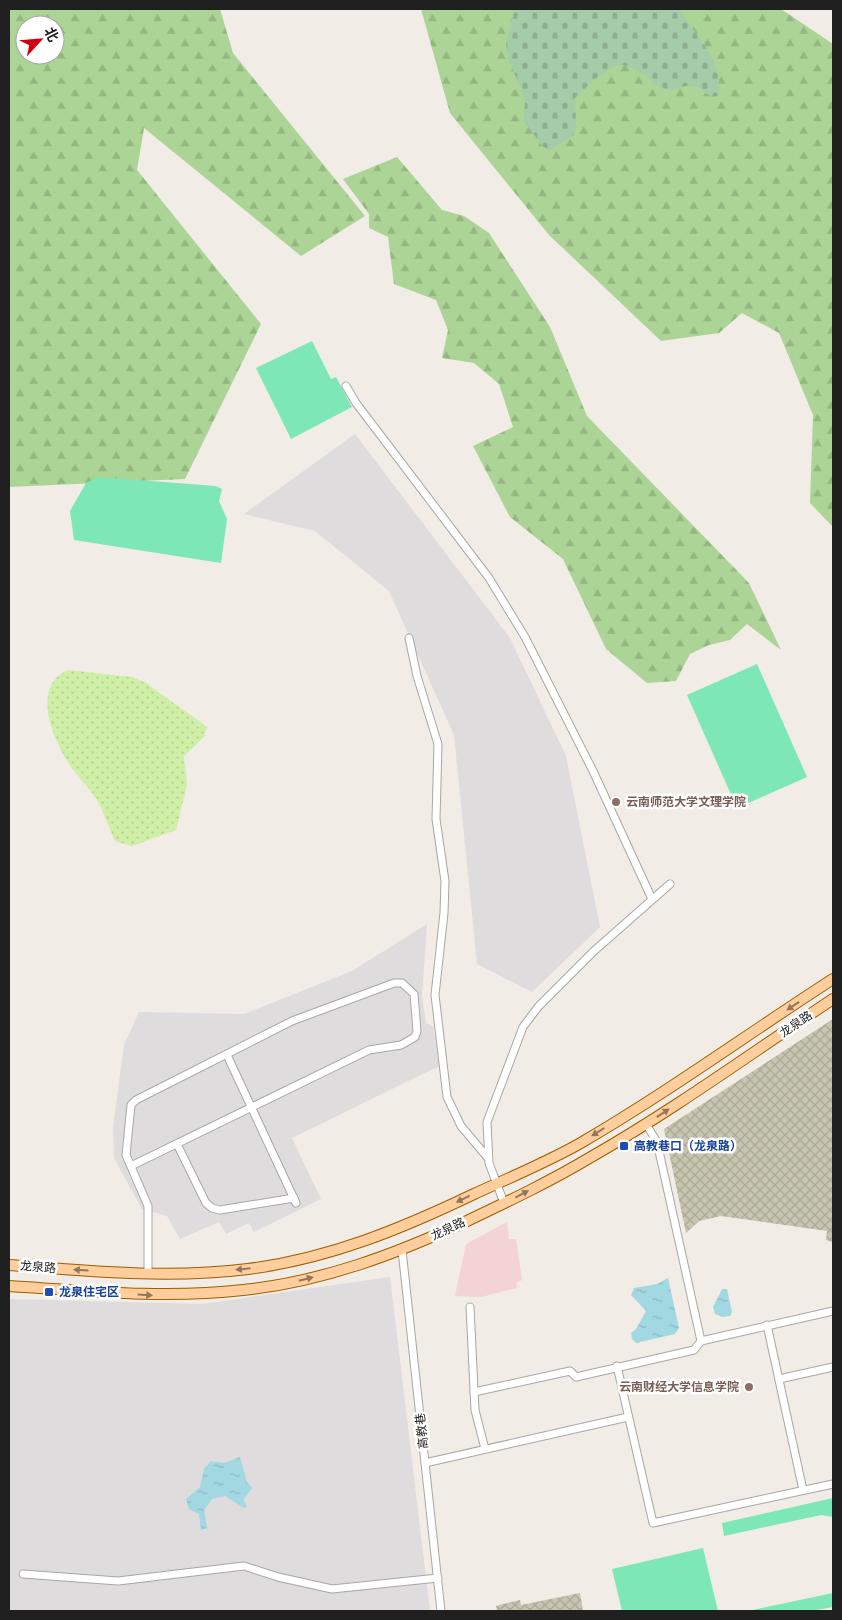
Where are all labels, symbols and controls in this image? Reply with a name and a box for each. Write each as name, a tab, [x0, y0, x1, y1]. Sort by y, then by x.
north arrow	[15, 15, 65, 65]
text: 北	[40, 24, 63, 45]
place label: 云南师范大学文理学院	[626, 794, 746, 810]
marker: 云南师范大学文理学院	[610, 796, 622, 808]
one-way arrow	[786, 1001, 799, 1011]
street label: 龙泉路	[777, 1007, 815, 1041]
one-way arrow	[656, 1108, 669, 1118]
one-way arrow	[591, 1128, 604, 1137]
place label: 高教巷口（龙泉路）	[634, 1138, 742, 1154]
marker: 高教巷口（龙泉路）	[618, 1140, 630, 1152]
one-way arrow	[514, 1190, 529, 1198]
one-way arrow	[456, 1196, 470, 1204]
street label: 龙泉路	[428, 1214, 468, 1244]
street label: 龙泉路	[19, 1258, 57, 1276]
one-way arrow	[72, 1265, 88, 1273]
one-way arrow	[235, 1265, 251, 1273]
one-way arrow	[298, 1275, 313, 1283]
place label: 龙泉住宅区	[59, 1284, 119, 1300]
marker: 龙泉住宅区	[43, 1286, 55, 1298]
one-way arrow	[137, 1291, 153, 1299]
place label: 云南财经大学信息学院	[619, 1379, 739, 1395]
marker: 云南财经大学信息学院	[743, 1381, 755, 1393]
street label: 高教巷	[412, 1412, 432, 1450]

